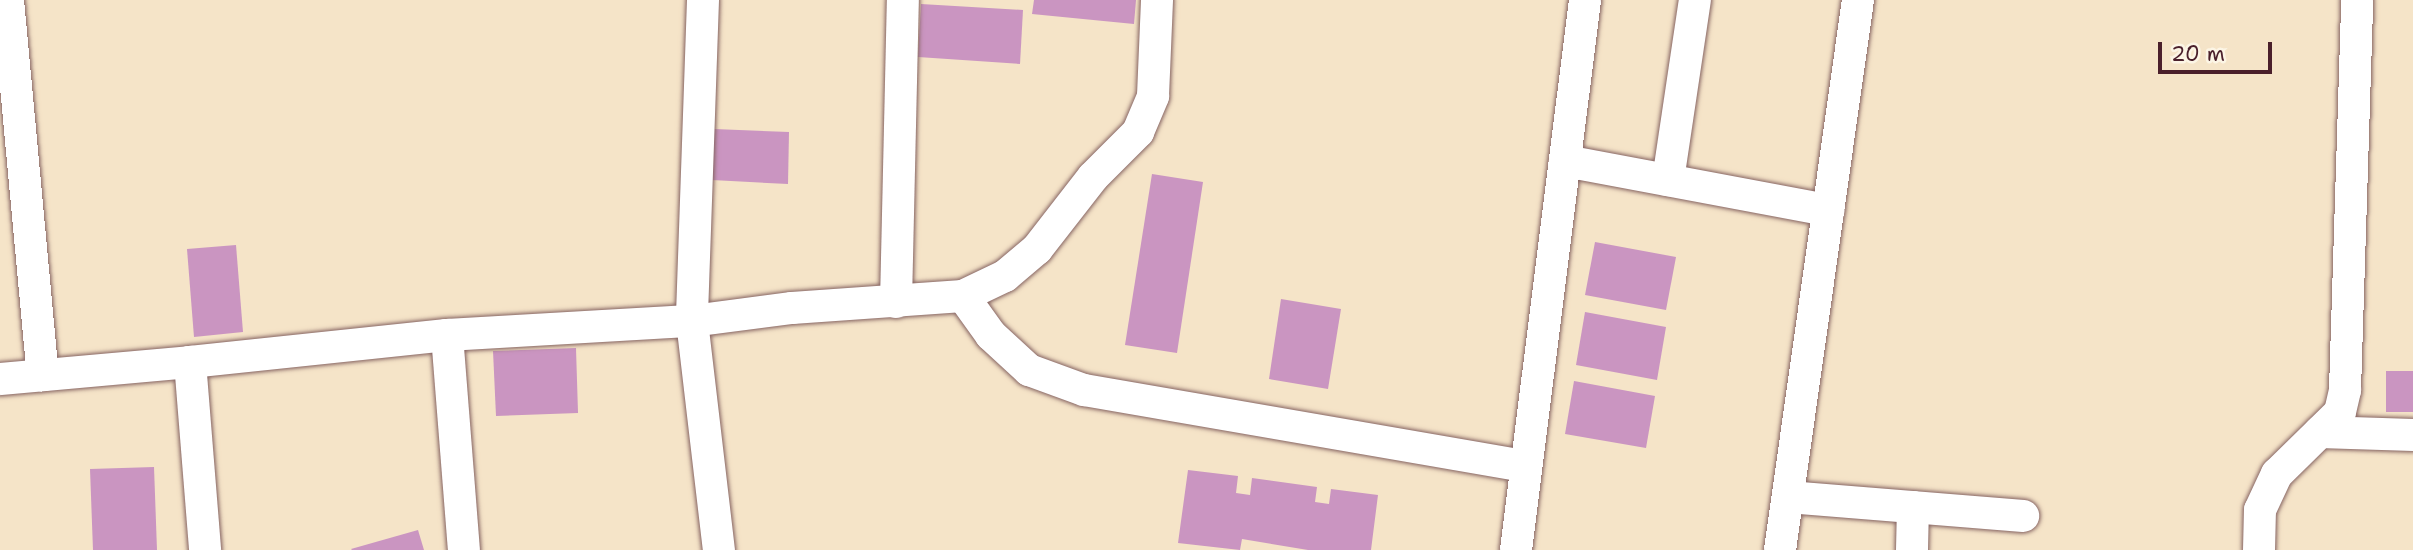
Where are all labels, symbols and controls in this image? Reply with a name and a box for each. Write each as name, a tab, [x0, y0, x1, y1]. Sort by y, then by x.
scale bar	[2161, 28, 2275, 72]
text: 20 m	[2171, 40, 2225, 68]

